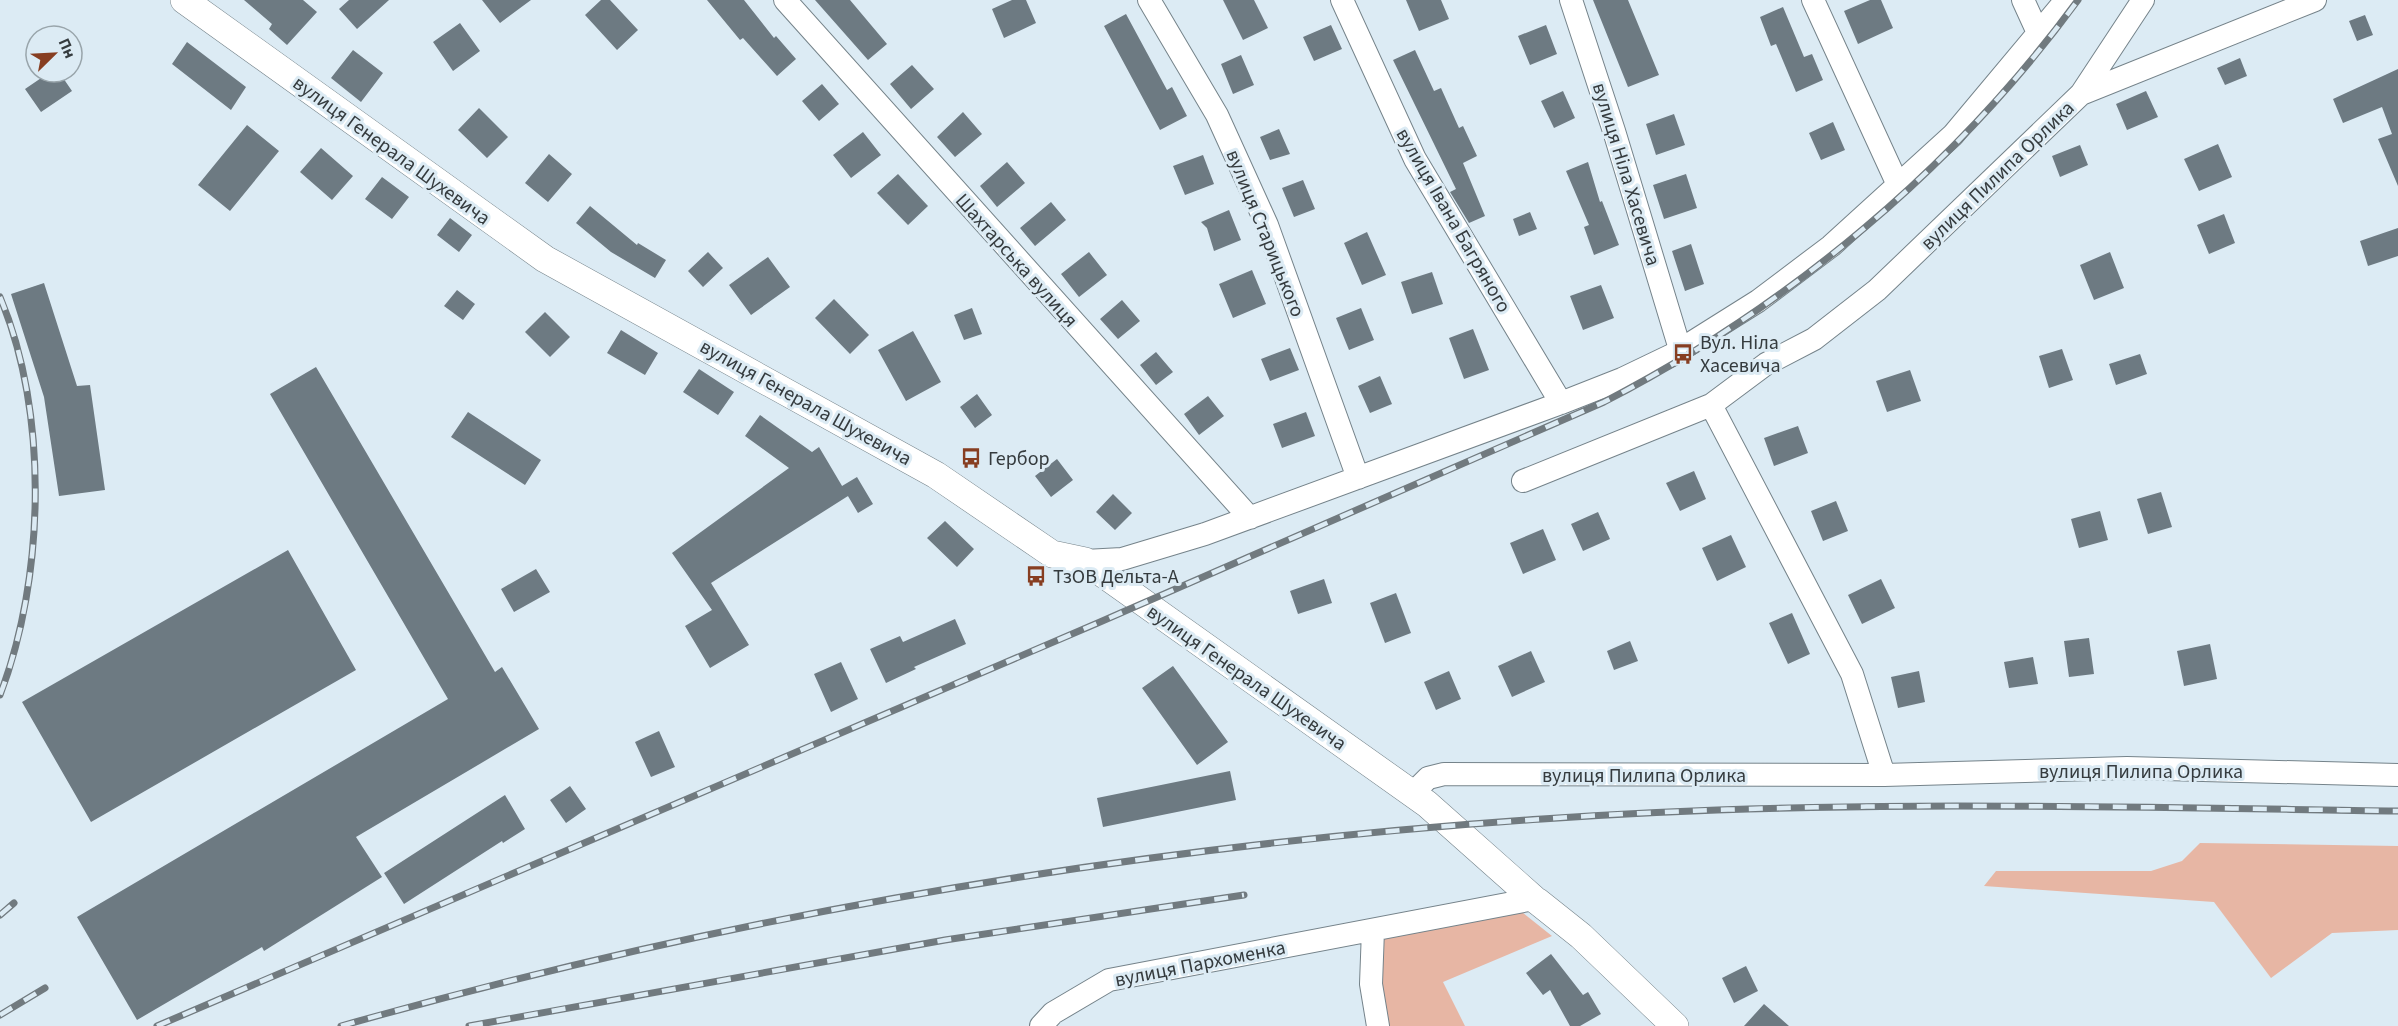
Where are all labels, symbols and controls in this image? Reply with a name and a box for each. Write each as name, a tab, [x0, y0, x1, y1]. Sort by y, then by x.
north arrow	[24, 24, 84, 84]
text: Пн	[53, 35, 81, 62]
street label: вулиця Генерала Шухевича	[287, 70, 496, 232]
street label: вулиця Ніла Хасевича	[1585, 79, 1667, 269]
street label: вулиця Пилипа Орлика	[1915, 95, 2081, 257]
street label: вулиця Івана Багряного	[1389, 123, 1518, 318]
street label: вулиця Старицького	[1219, 145, 1311, 321]
street label: Шахтарська вулиця	[949, 188, 1084, 334]
place label: Вул. Ніла Хасевича	[1700, 329, 1781, 380]
street label: вулиця Генерала Шухевича	[695, 333, 916, 473]
bus stop icon: Вул. Ніла Хасевича	[1671, 342, 1695, 366]
place label: Гербор	[988, 445, 1050, 473]
bus stop icon: Гербор	[959, 446, 983, 470]
place label: ТзОВ Дельта-А	[1053, 563, 1179, 591]
bus stop icon: ТзОВ Дельта-А	[1024, 564, 1048, 588]
street label: вулиця Генерала Шухевича	[1141, 598, 1352, 758]
street label: вулиця Пилипа Орлика	[2039, 758, 2243, 786]
street label: вулиця Пилипа Орлика	[1542, 762, 1746, 790]
street label: вулиця Пархоменка	[1112, 934, 1288, 994]

